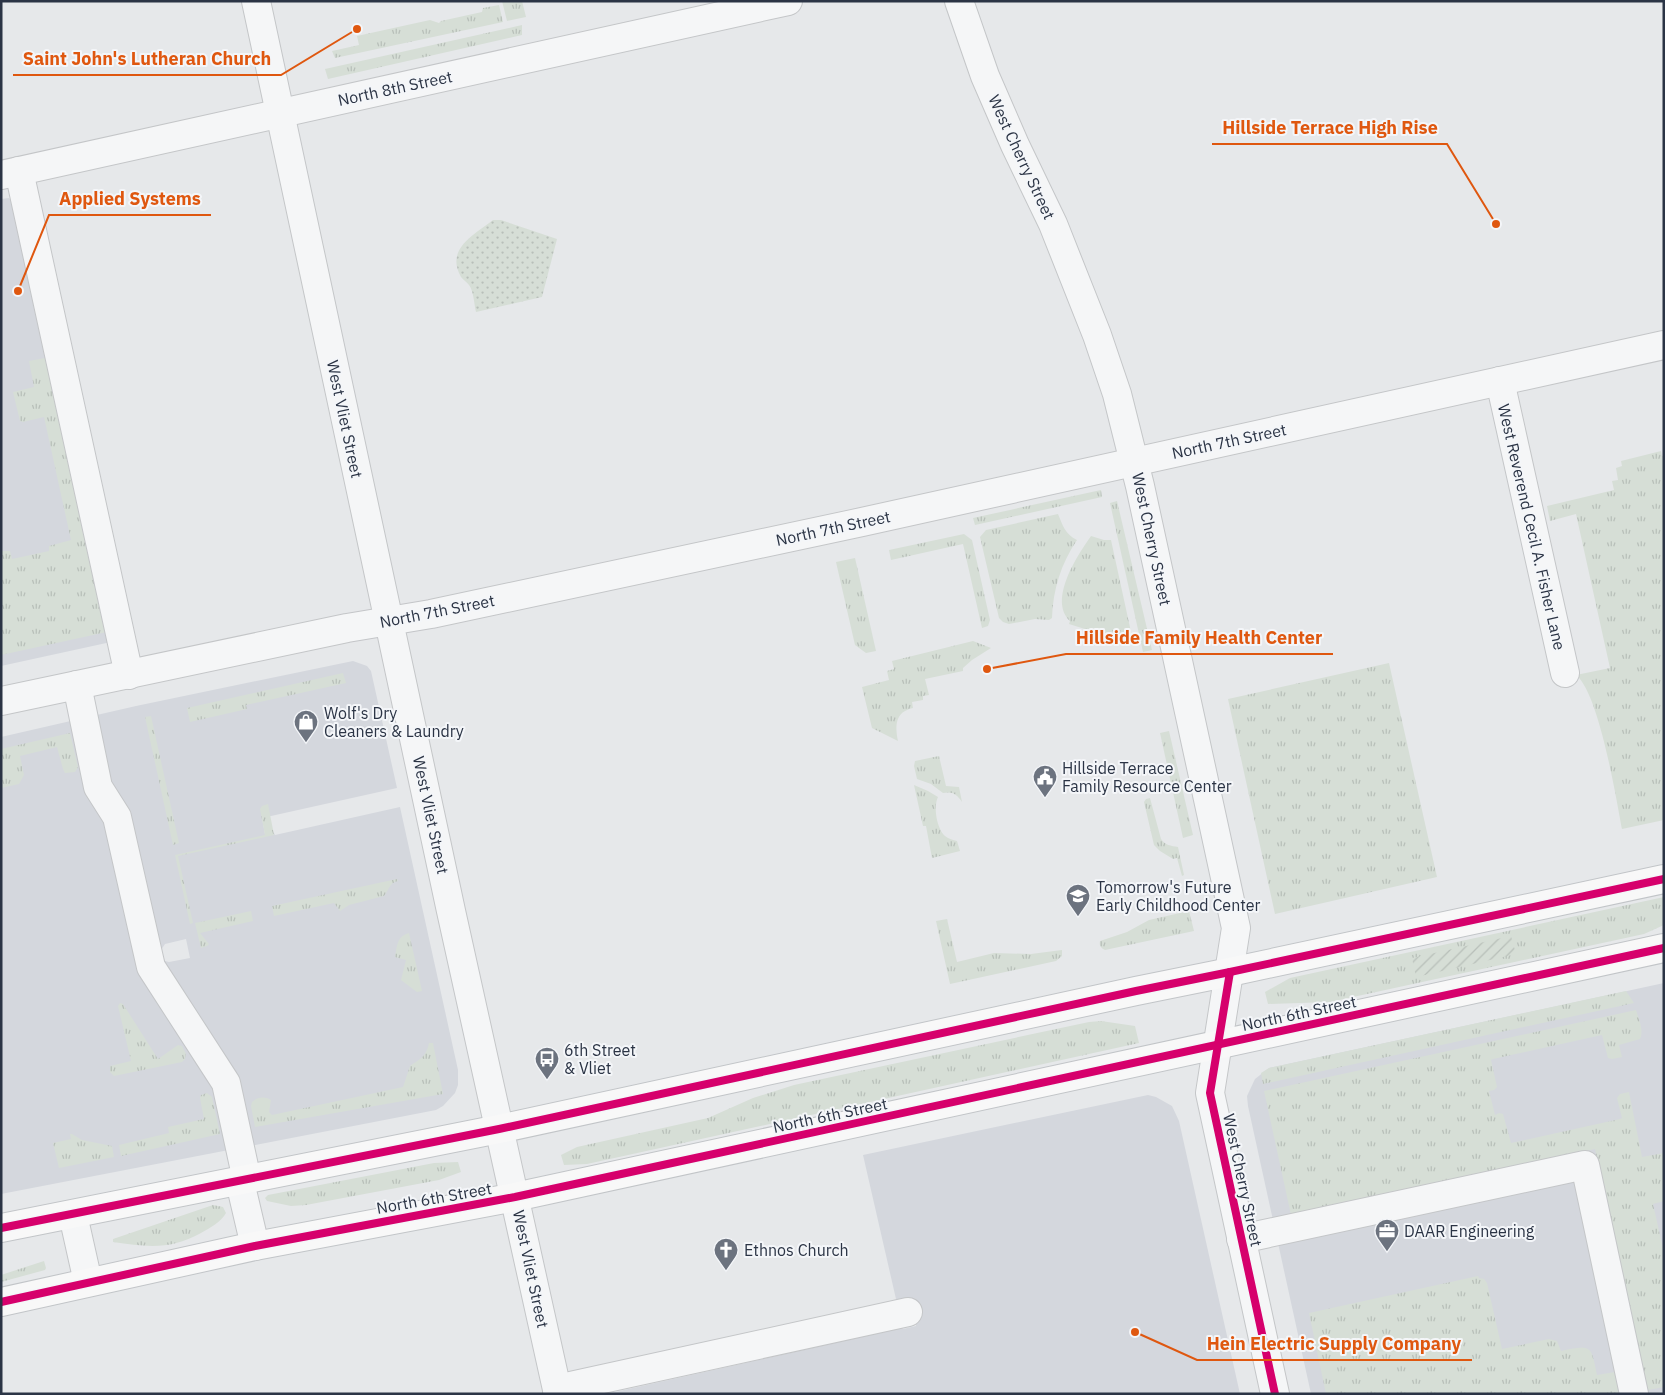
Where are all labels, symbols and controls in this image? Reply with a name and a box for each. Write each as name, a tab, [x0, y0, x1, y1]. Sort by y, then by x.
callout: Saint John's Lutheran Church	[13, 42, 281, 75]
text: Saint John's Lutheran Church	[23, 47, 271, 70]
street label: North 8th Street	[336, 66, 454, 110]
street label: West Cherry Street	[984, 91, 1060, 223]
callout: Hillside Terrace High Rise	[1212, 111, 1447, 144]
text: Hillside Terrace High Rise	[1222, 116, 1438, 139]
callout: Applied Systems	[49, 182, 211, 215]
text: Applied Systems	[59, 187, 201, 210]
street label: West Vliet Street	[323, 358, 367, 480]
street label: West Reverend Cecil A. Fisher Lane	[1494, 402, 1570, 652]
street label: North 7th Street	[1170, 419, 1288, 463]
street label: West Cherry Street	[1128, 471, 1176, 607]
street label: North 7th Street	[774, 506, 892, 550]
street label: North 7th Street	[378, 590, 496, 632]
callout: Hillside Family Health Center	[1066, 621, 1333, 654]
text: Hillside Family Health Center	[1076, 626, 1322, 649]
place label: Wolf's Dry Cleaners & Laundry	[324, 703, 464, 741]
shop icon: Wolf's Dry Cleaners & Laundry	[293, 709, 319, 743]
street label: West Vliet Street	[409, 754, 453, 876]
place label: Hillside Terrace Family Resource Center	[1062, 758, 1232, 796]
public building icon: Hillside Terrace Family Resource Center	[1032, 764, 1058, 798]
place label: Tomorrow's Future Early Childhood Center	[1096, 877, 1261, 915]
school or university icon: Tomorrow's Future Early Childhood Center	[1065, 883, 1091, 917]
street label: North 6th Street	[1240, 991, 1358, 1035]
place label: 6th Street & Vliet	[564, 1040, 636, 1078]
bus stop icon: 6th Street & Vliet	[534, 1046, 560, 1080]
street label: North 6th Street	[771, 1093, 889, 1137]
street label: West Cherry Street	[1219, 1112, 1267, 1248]
street label: North 6th Street	[375, 1178, 493, 1218]
street label: West Vliet Street	[509, 1208, 553, 1330]
office icon: DAAR Engineering	[1374, 1218, 1400, 1252]
place label: DAAR Engineering	[1404, 1221, 1535, 1241]
church icon: Ethnos Church	[713, 1237, 739, 1271]
place label: Ethnos Church	[744, 1240, 849, 1260]
callout: Hein Electric Supply Company	[1197, 1327, 1472, 1360]
text: Hein Electric Supply Company	[1207, 1332, 1462, 1355]

